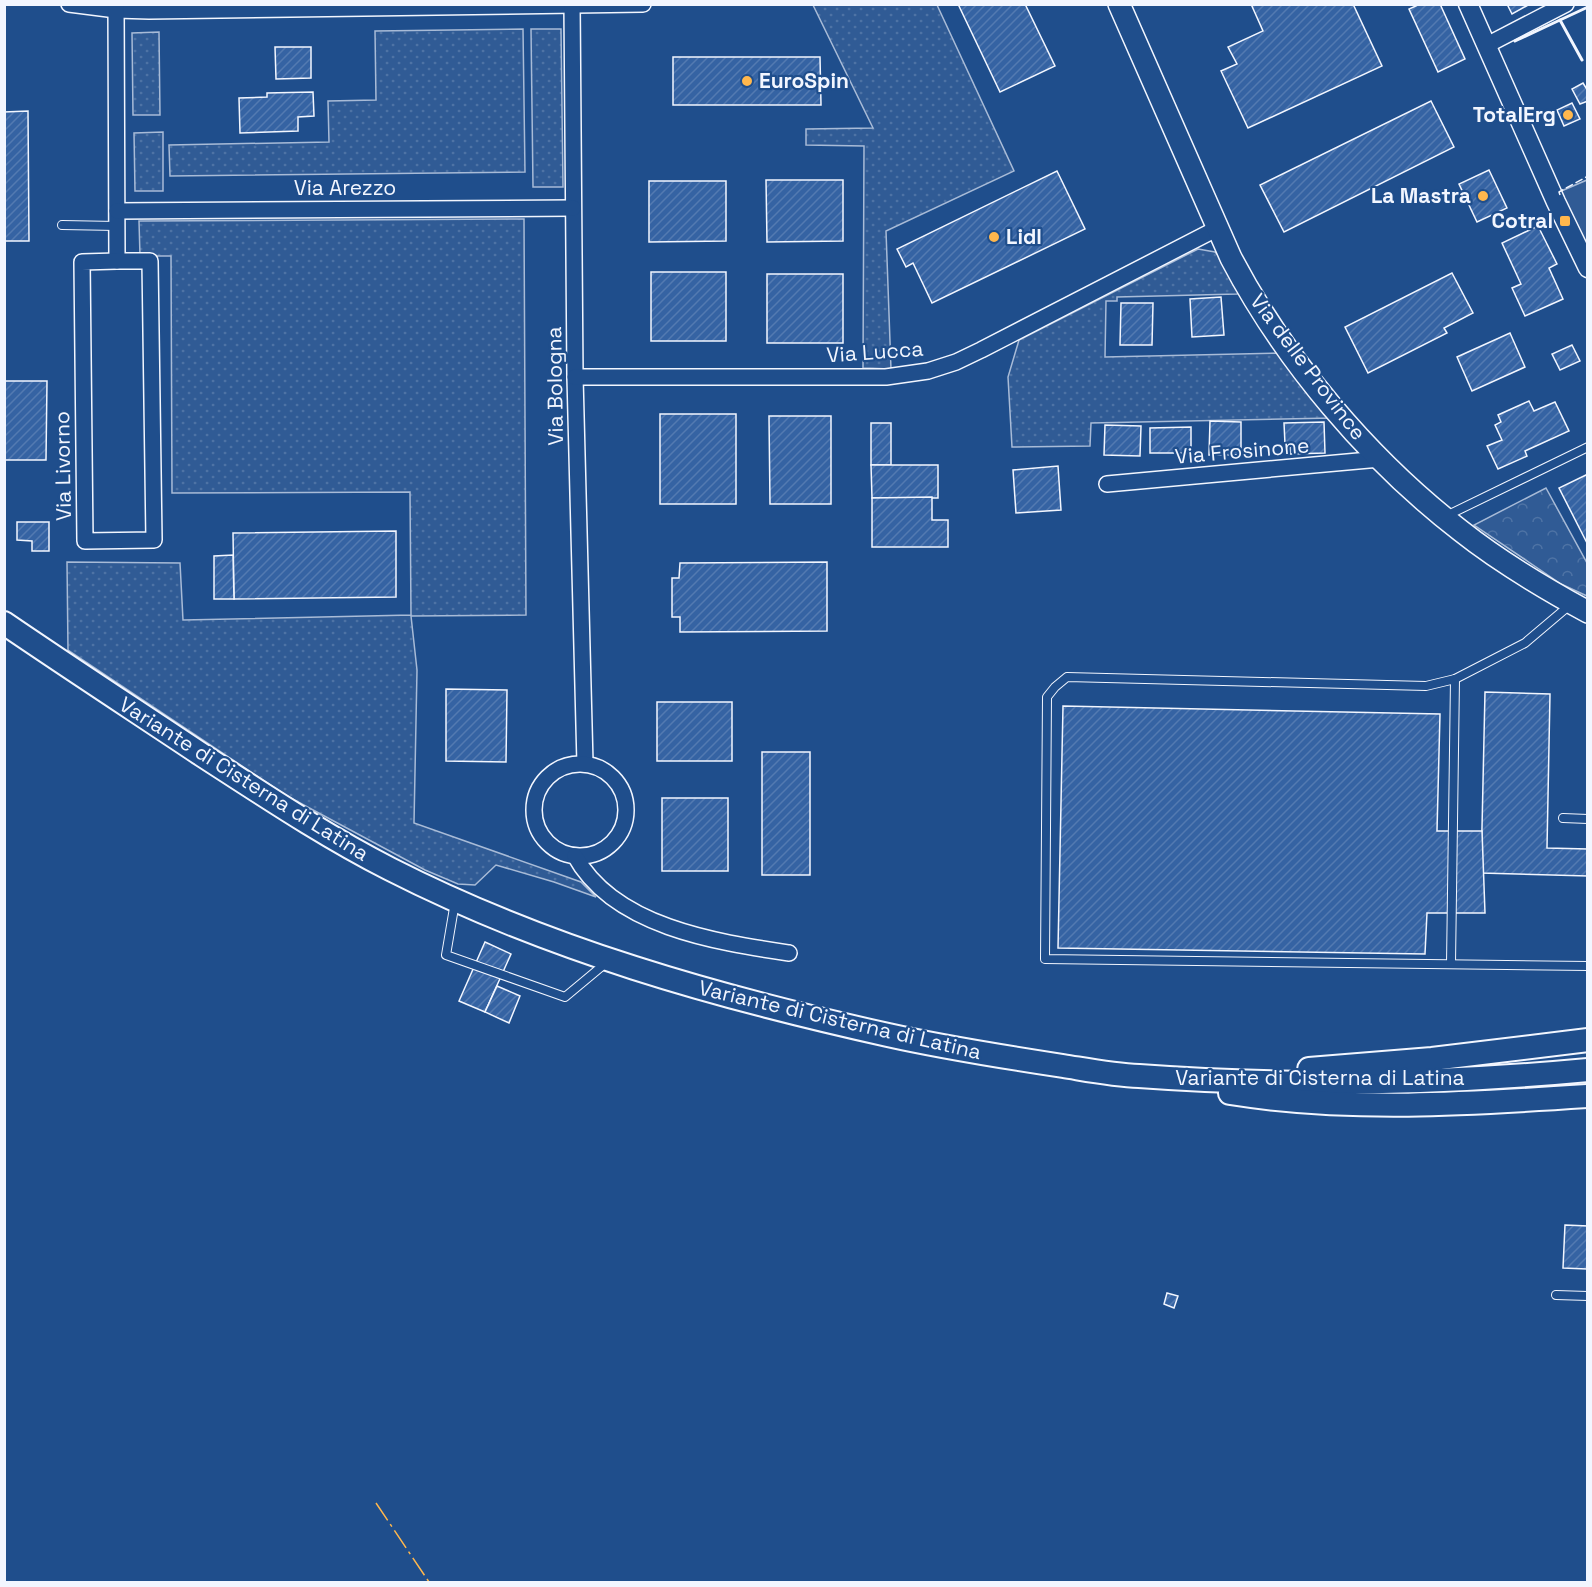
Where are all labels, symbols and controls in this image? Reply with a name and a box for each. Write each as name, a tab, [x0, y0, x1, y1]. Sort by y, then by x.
place label: EuroSpin	[759, 67, 849, 94]
marker: EuroSpin	[740, 74, 754, 88]
place label: TotalErg	[1473, 101, 1556, 128]
marker: TotalErg	[1561, 108, 1575, 122]
street label: Via Arezzo	[294, 174, 396, 201]
place label: La Mastra	[1371, 182, 1471, 209]
marker: La Mastra	[1476, 189, 1490, 203]
place label: Cotral	[1492, 207, 1553, 234]
marker: Cotral	[1558, 214, 1572, 228]
place label: Lidl	[1006, 223, 1042, 250]
marker: Lidl	[987, 230, 1001, 244]
street label: Via delle Province	[1244, 288, 1372, 445]
street label: Via Bologna	[540, 326, 569, 446]
street label: Via Lucca	[826, 335, 924, 368]
street label: Via Livorno	[48, 411, 77, 521]
street label: Via Frosinone	[1174, 431, 1310, 470]
street label: Variante di Cisterna di Latina	[114, 690, 374, 867]
street label: Variante di Cisterna di Latina	[696, 974, 984, 1065]
street label: Variante di Cisterna di Latina	[1175, 1064, 1465, 1091]

